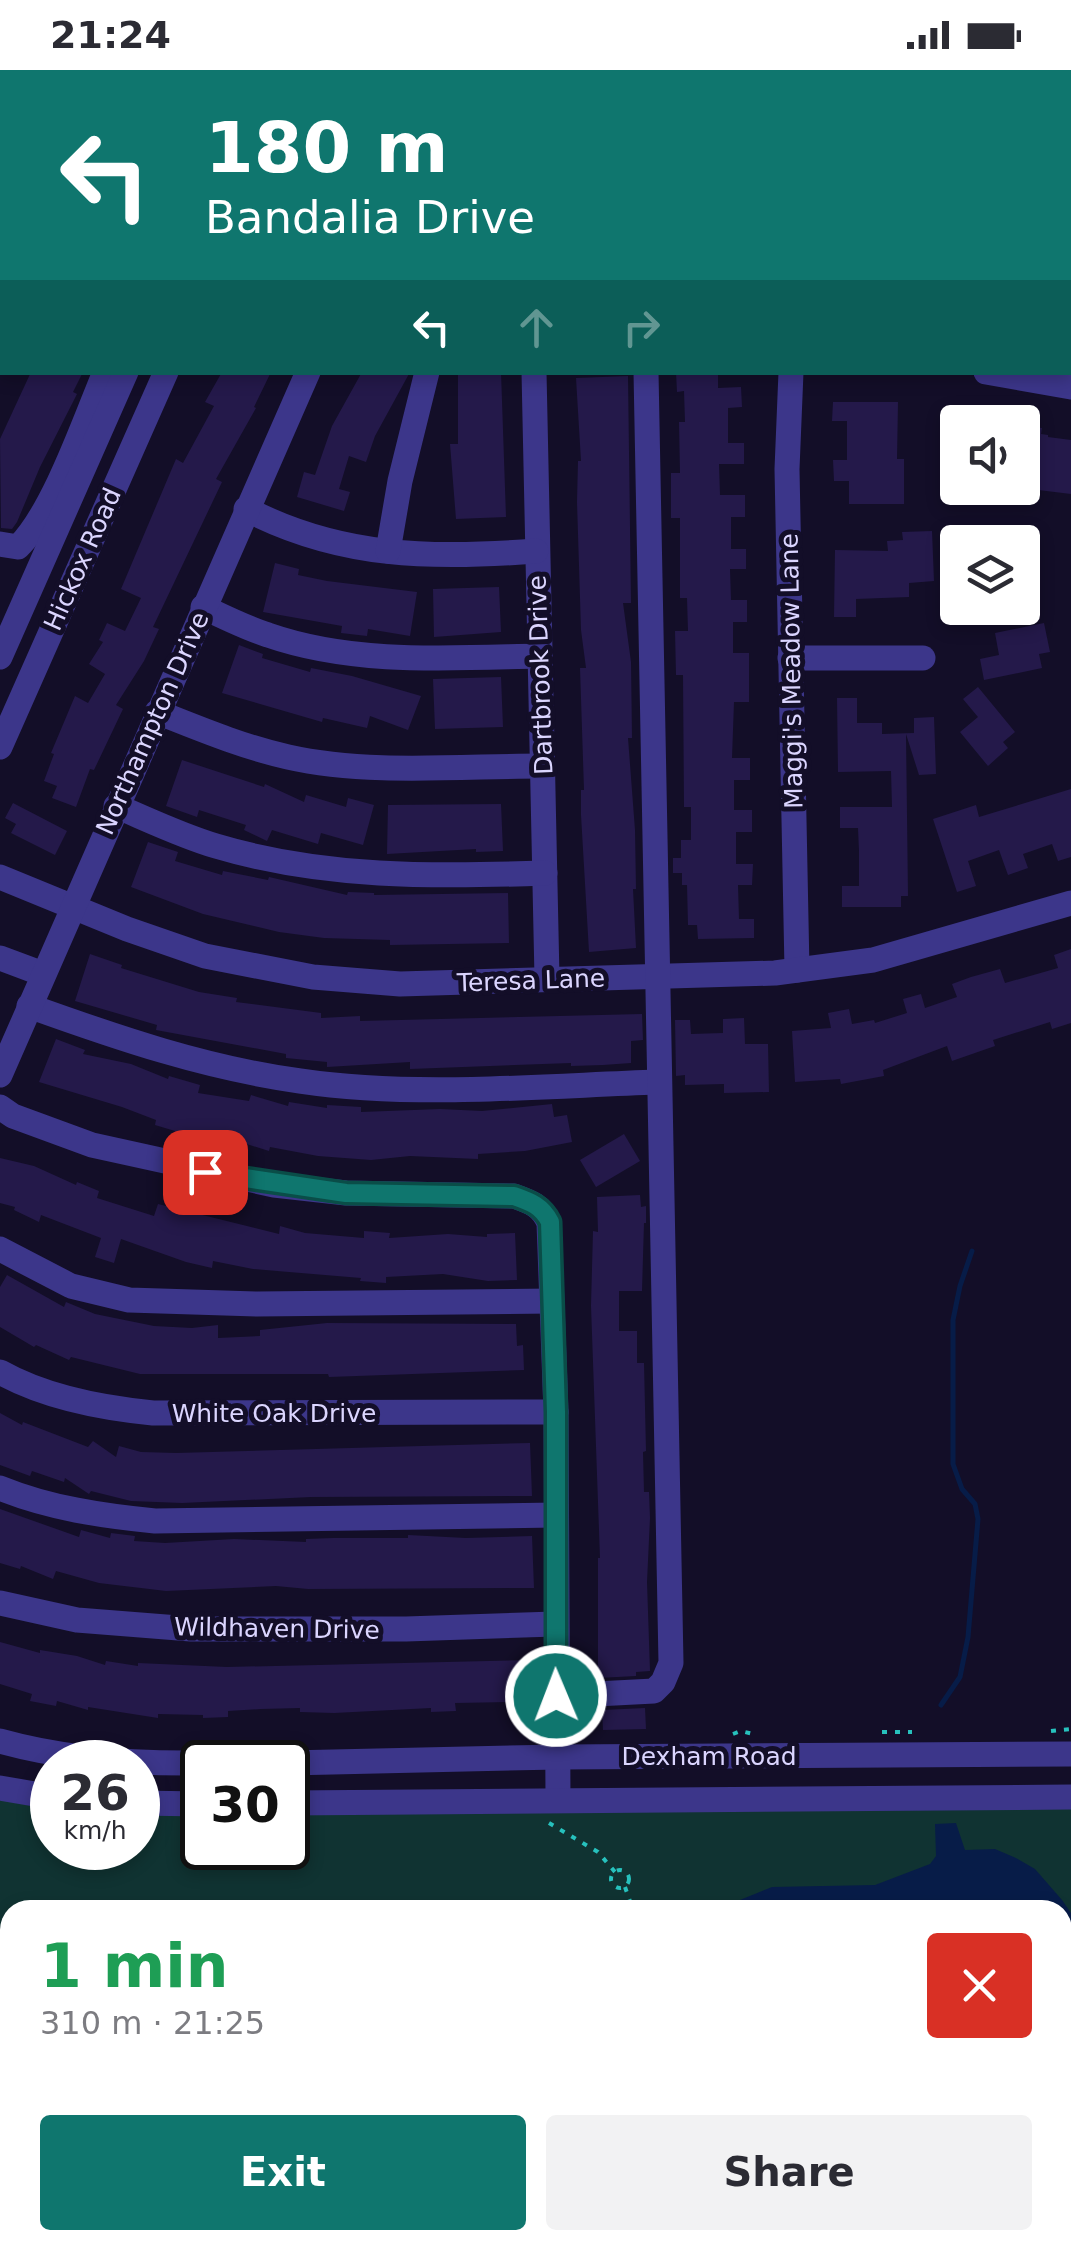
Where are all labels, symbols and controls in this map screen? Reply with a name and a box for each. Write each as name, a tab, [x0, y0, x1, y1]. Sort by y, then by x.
text: 21:24	[50, 13, 171, 57]
text: 180 m	[205, 107, 448, 189]
icon: left	[40, 110, 170, 240]
text: Bandalia Drive	[205, 191, 535, 244]
icon: left	[404, 300, 459, 355]
icon: ahead	[509, 300, 564, 355]
icon: right	[614, 300, 669, 355]
map controls	[940, 405, 1040, 625]
button: sound	[940, 405, 1040, 505]
street label: Hickox Road	[38, 483, 127, 635]
button: layers	[940, 525, 1040, 625]
street label: Maggi's Meadow Lane	[775, 533, 808, 809]
street label: Dartbrook Drive	[523, 575, 558, 775]
street label: Northampton Drive	[90, 607, 215, 839]
street label: Teresa Lane	[455, 963, 606, 998]
pin	[163, 1130, 248, 1215]
icon: arrive	[178, 1145, 233, 1200]
street label: White Oak Drive	[172, 1399, 376, 1428]
street label: Wildhaven Drive	[174, 1612, 380, 1645]
position arrow	[504, 1644, 608, 1748]
speed limit sign: 30	[180, 1740, 310, 1870]
street label: Dexham Road	[621, 1742, 797, 1771]
text: 26	[60, 1764, 130, 1822]
text: km/h	[63, 1816, 127, 1845]
text: 1 min	[40, 1931, 228, 2001]
button: close	[927, 1933, 1032, 2038]
text: 310 m · 21:25	[40, 2004, 265, 2042]
button: Exit	[40, 2115, 526, 2230]
button: Share	[546, 2115, 1032, 2230]

